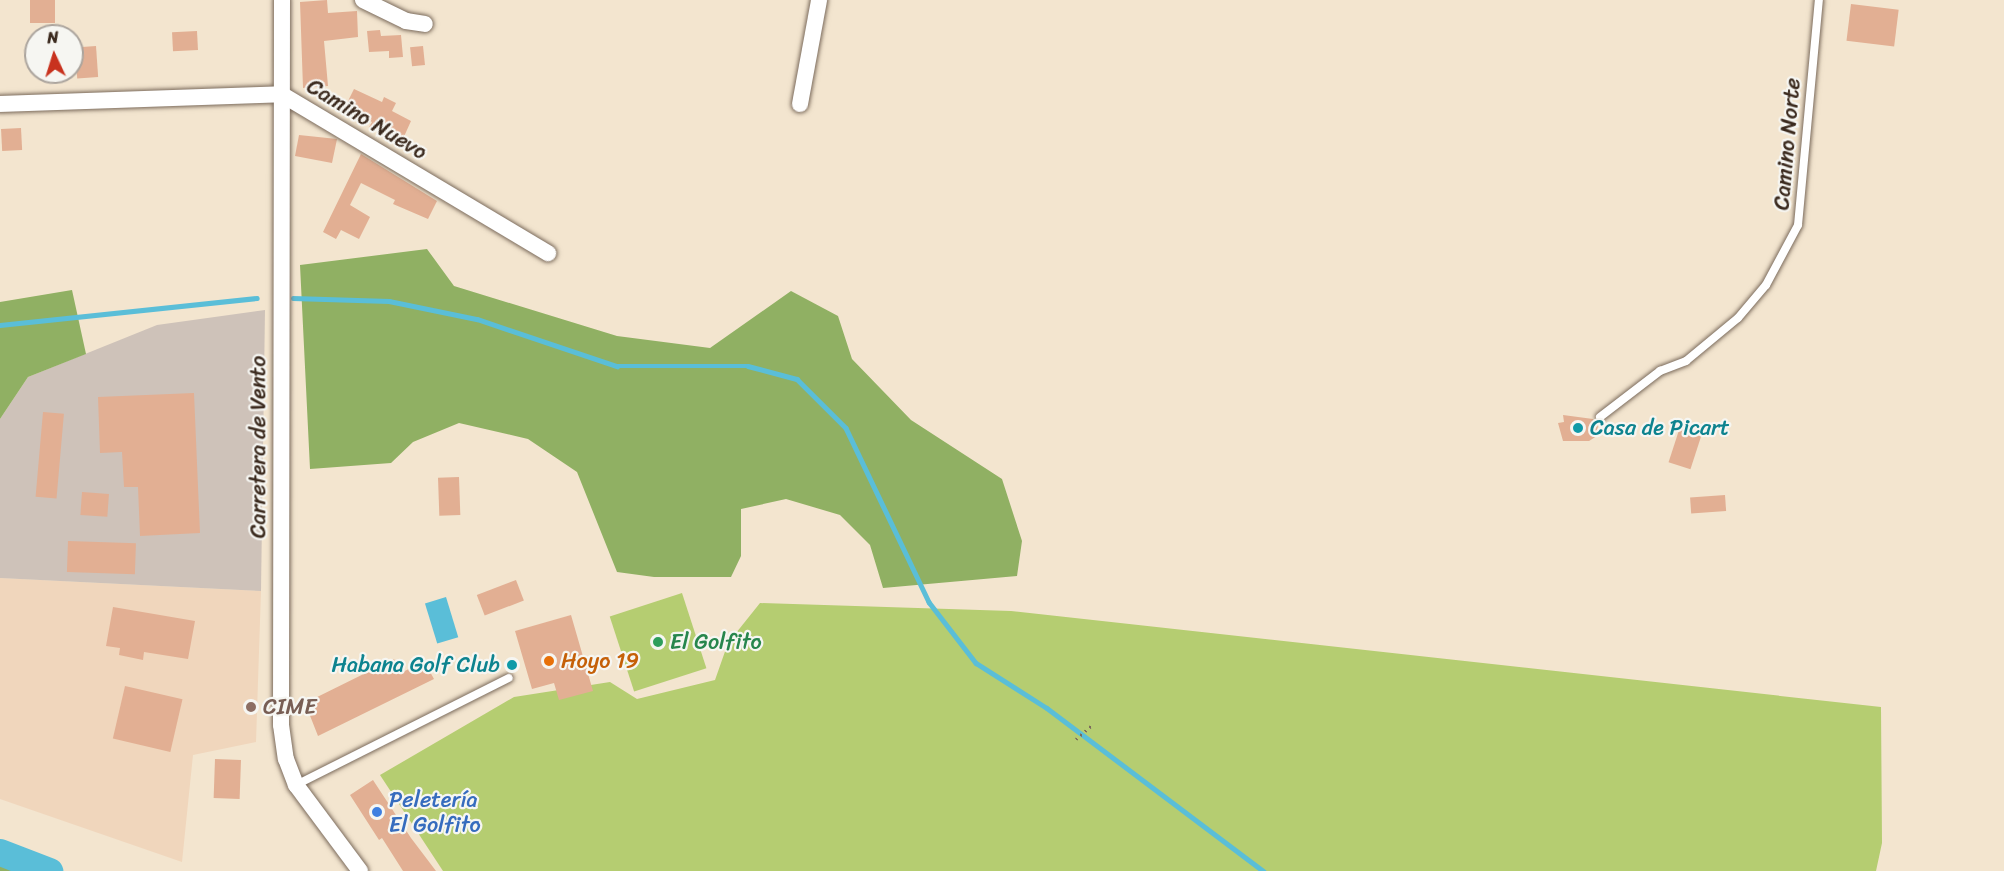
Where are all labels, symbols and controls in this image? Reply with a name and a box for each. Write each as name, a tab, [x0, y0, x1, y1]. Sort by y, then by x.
text: N	[46, 23, 59, 52]
north arrow	[24, 24, 84, 84]
street label: Camino Nuevo	[302, 73, 432, 165]
street label: Camino Norte	[1768, 77, 1806, 211]
street label: Carretera de Vento	[245, 355, 271, 539]
place label: Casa de Picart	[1590, 415, 1730, 441]
marker: Casa de Picart	[1571, 421, 1585, 435]
place label: El Golfito	[670, 629, 762, 655]
marker: El Golfito	[651, 635, 665, 649]
place label: Hoyo 19	[561, 648, 639, 674]
place label: Habana Golf Club	[332, 652, 500, 678]
marker: Hoyo 19	[542, 654, 556, 668]
marker: Habana Golf Club	[505, 658, 519, 672]
place label: CIME	[263, 694, 316, 720]
marker: CIME	[244, 700, 258, 714]
place label: Peletería El Golfito	[389, 786, 481, 837]
marker: Peletería El Golfito	[370, 805, 384, 819]

